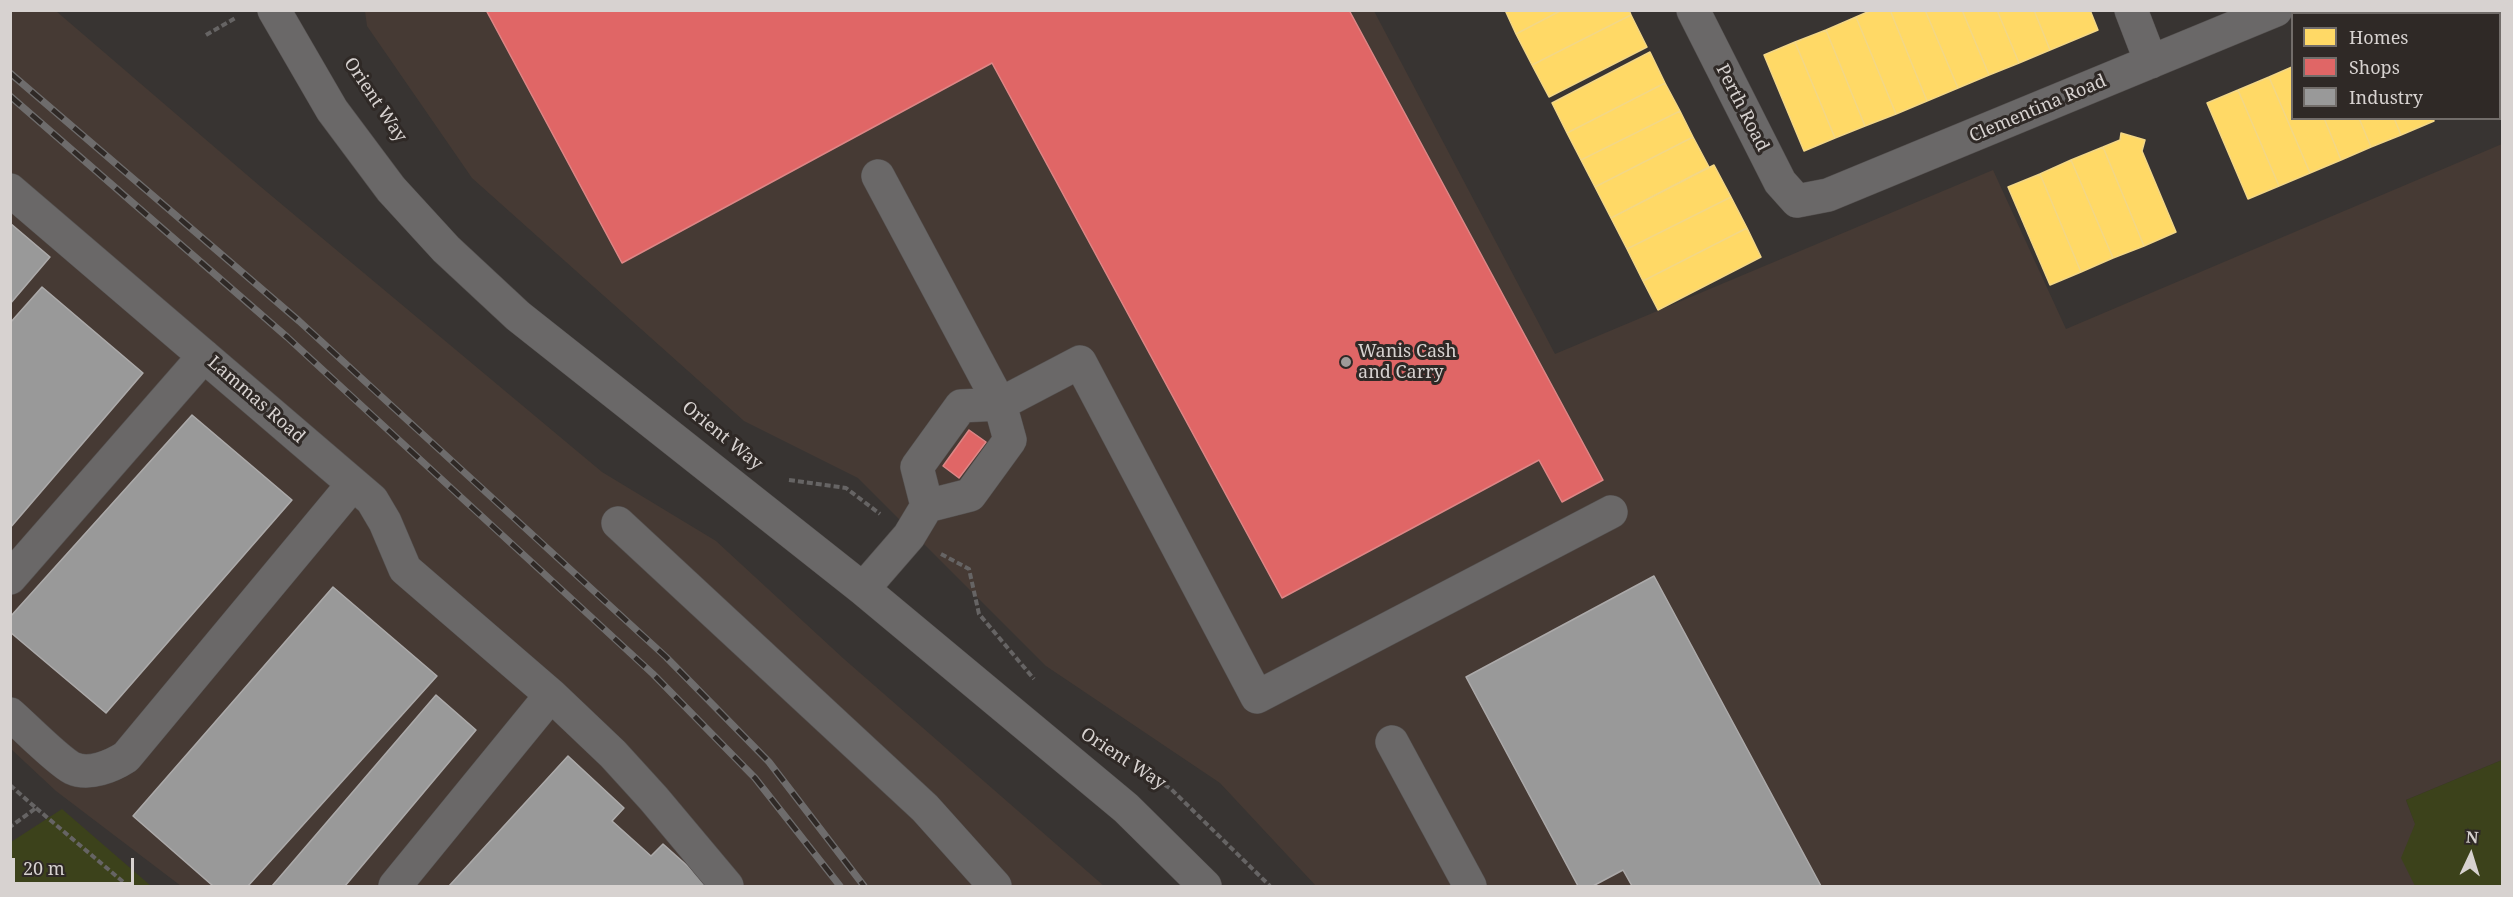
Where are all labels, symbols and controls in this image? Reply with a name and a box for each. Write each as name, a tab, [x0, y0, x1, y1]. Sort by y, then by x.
legend	[2291, 12, 2501, 120]
text: Homes	[2349, 25, 2408, 49]
street label: Orient Way	[339, 54, 411, 146]
text: Shops	[2349, 55, 2400, 79]
street label: Perth Road	[1711, 61, 1773, 155]
street label: Clementina Road	[1966, 70, 2110, 148]
text: Industry	[2349, 85, 2423, 109]
place label: Wanis Cash and Carry	[1358, 341, 1457, 384]
street label: Lammas Road	[203, 352, 309, 448]
marker: Wanis Cash and Carry	[1339, 355, 1353, 369]
street label: Orient Way	[677, 397, 767, 475]
street label: Orient Way	[1076, 723, 1170, 795]
north arrow	[2441, 825, 2501, 885]
text: N	[2465, 826, 2479, 848]
scale bar	[15, 846, 136, 884]
text: 20 m	[23, 856, 65, 880]

